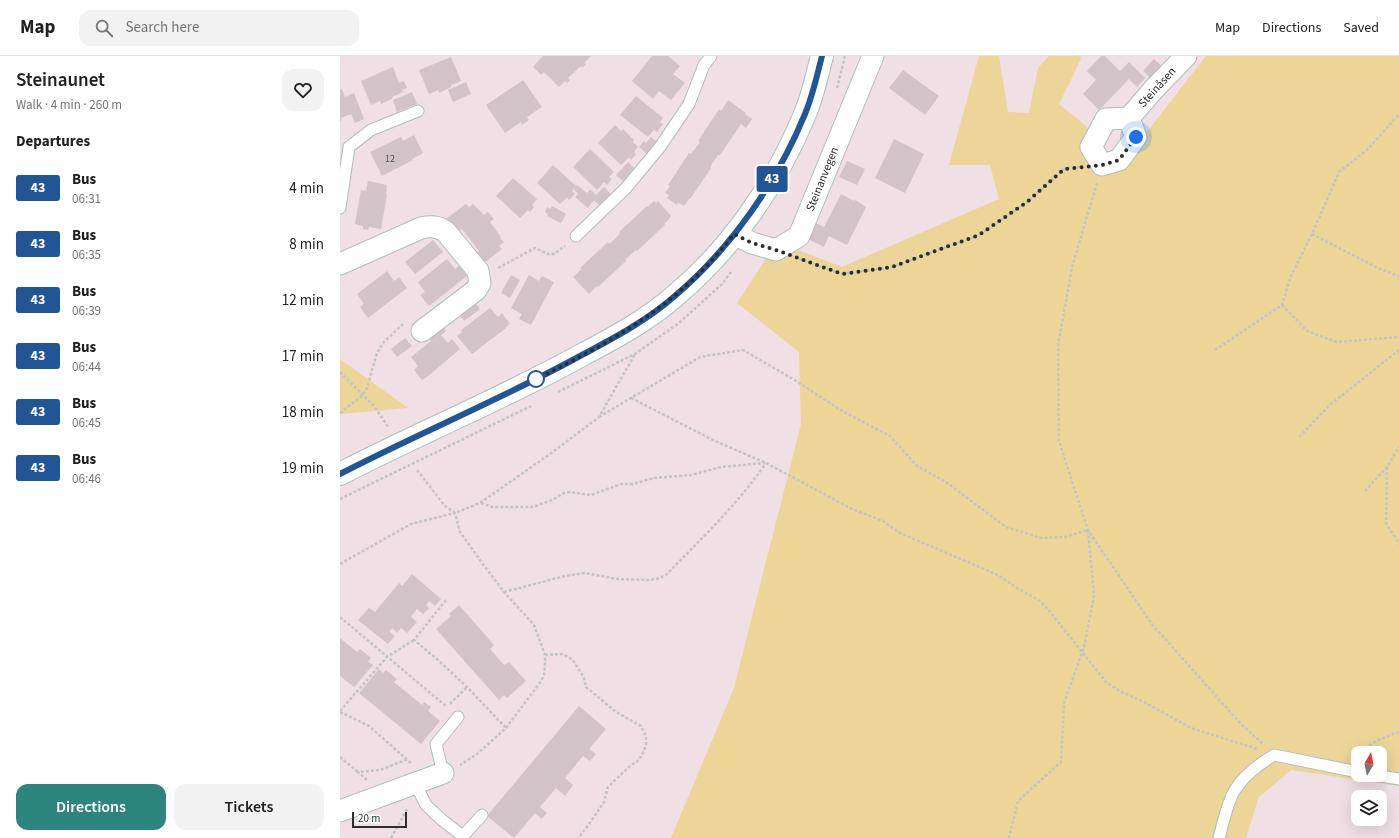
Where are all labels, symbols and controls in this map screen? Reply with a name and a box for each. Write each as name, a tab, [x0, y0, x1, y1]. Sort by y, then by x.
search box	[79, 10, 359, 46]
text: Map	[20, 14, 55, 41]
icon: search	[93, 17, 115, 39]
text: Search here	[125, 17, 199, 38]
text: Map	[1215, 18, 1240, 38]
text: Directions	[1262, 18, 1321, 38]
text: Saved	[1343, 18, 1379, 38]
street label: Steinåsen	[1135, 63, 1180, 111]
text: Steinaunet	[16, 67, 105, 94]
button: heart	[282, 69, 324, 111]
text: Walk · 4 min · 260 m	[16, 96, 122, 114]
your location	[1126, 127, 1146, 147]
text: Departures	[16, 131, 90, 152]
street label: Steinanvegen	[802, 145, 843, 214]
house number: 12	[385, 152, 395, 166]
line badge: 43	[754, 166, 790, 192]
text: Bus	[72, 169, 96, 190]
text: 43	[765, 169, 779, 189]
text: 43	[31, 178, 45, 198]
text: 4 min	[289, 178, 324, 199]
text: 06:31	[72, 190, 101, 208]
text: Bus	[72, 225, 96, 246]
text: 43	[31, 234, 45, 254]
text: 8 min	[289, 234, 324, 255]
text: 06:35	[72, 246, 101, 264]
text: Bus	[72, 281, 96, 302]
text: 43	[31, 290, 45, 310]
text: 12 min	[282, 290, 324, 311]
text: 06:39	[72, 302, 101, 320]
text: Bus	[72, 337, 96, 358]
text: 43	[31, 346, 45, 366]
text: 17 min	[282, 346, 324, 367]
text: 06:44	[72, 358, 101, 376]
unlabelled marker	[527, 370, 545, 388]
text: Bus	[72, 393, 96, 414]
text: 43	[31, 402, 45, 422]
text: 18 min	[282, 402, 324, 423]
text: 06:45	[72, 414, 101, 432]
text: Bus	[72, 449, 96, 470]
text: 43	[31, 458, 45, 478]
text: 19 min	[282, 458, 324, 479]
text: 06:46	[72, 470, 101, 488]
north arrow	[1351, 746, 1387, 782]
map controls	[1351, 746, 1387, 826]
button: Directions	[16, 784, 166, 830]
button: Tickets	[174, 784, 324, 830]
button: layers	[1351, 790, 1387, 826]
scale bar	[352, 810, 407, 829]
text: 20 m	[358, 811, 380, 826]

